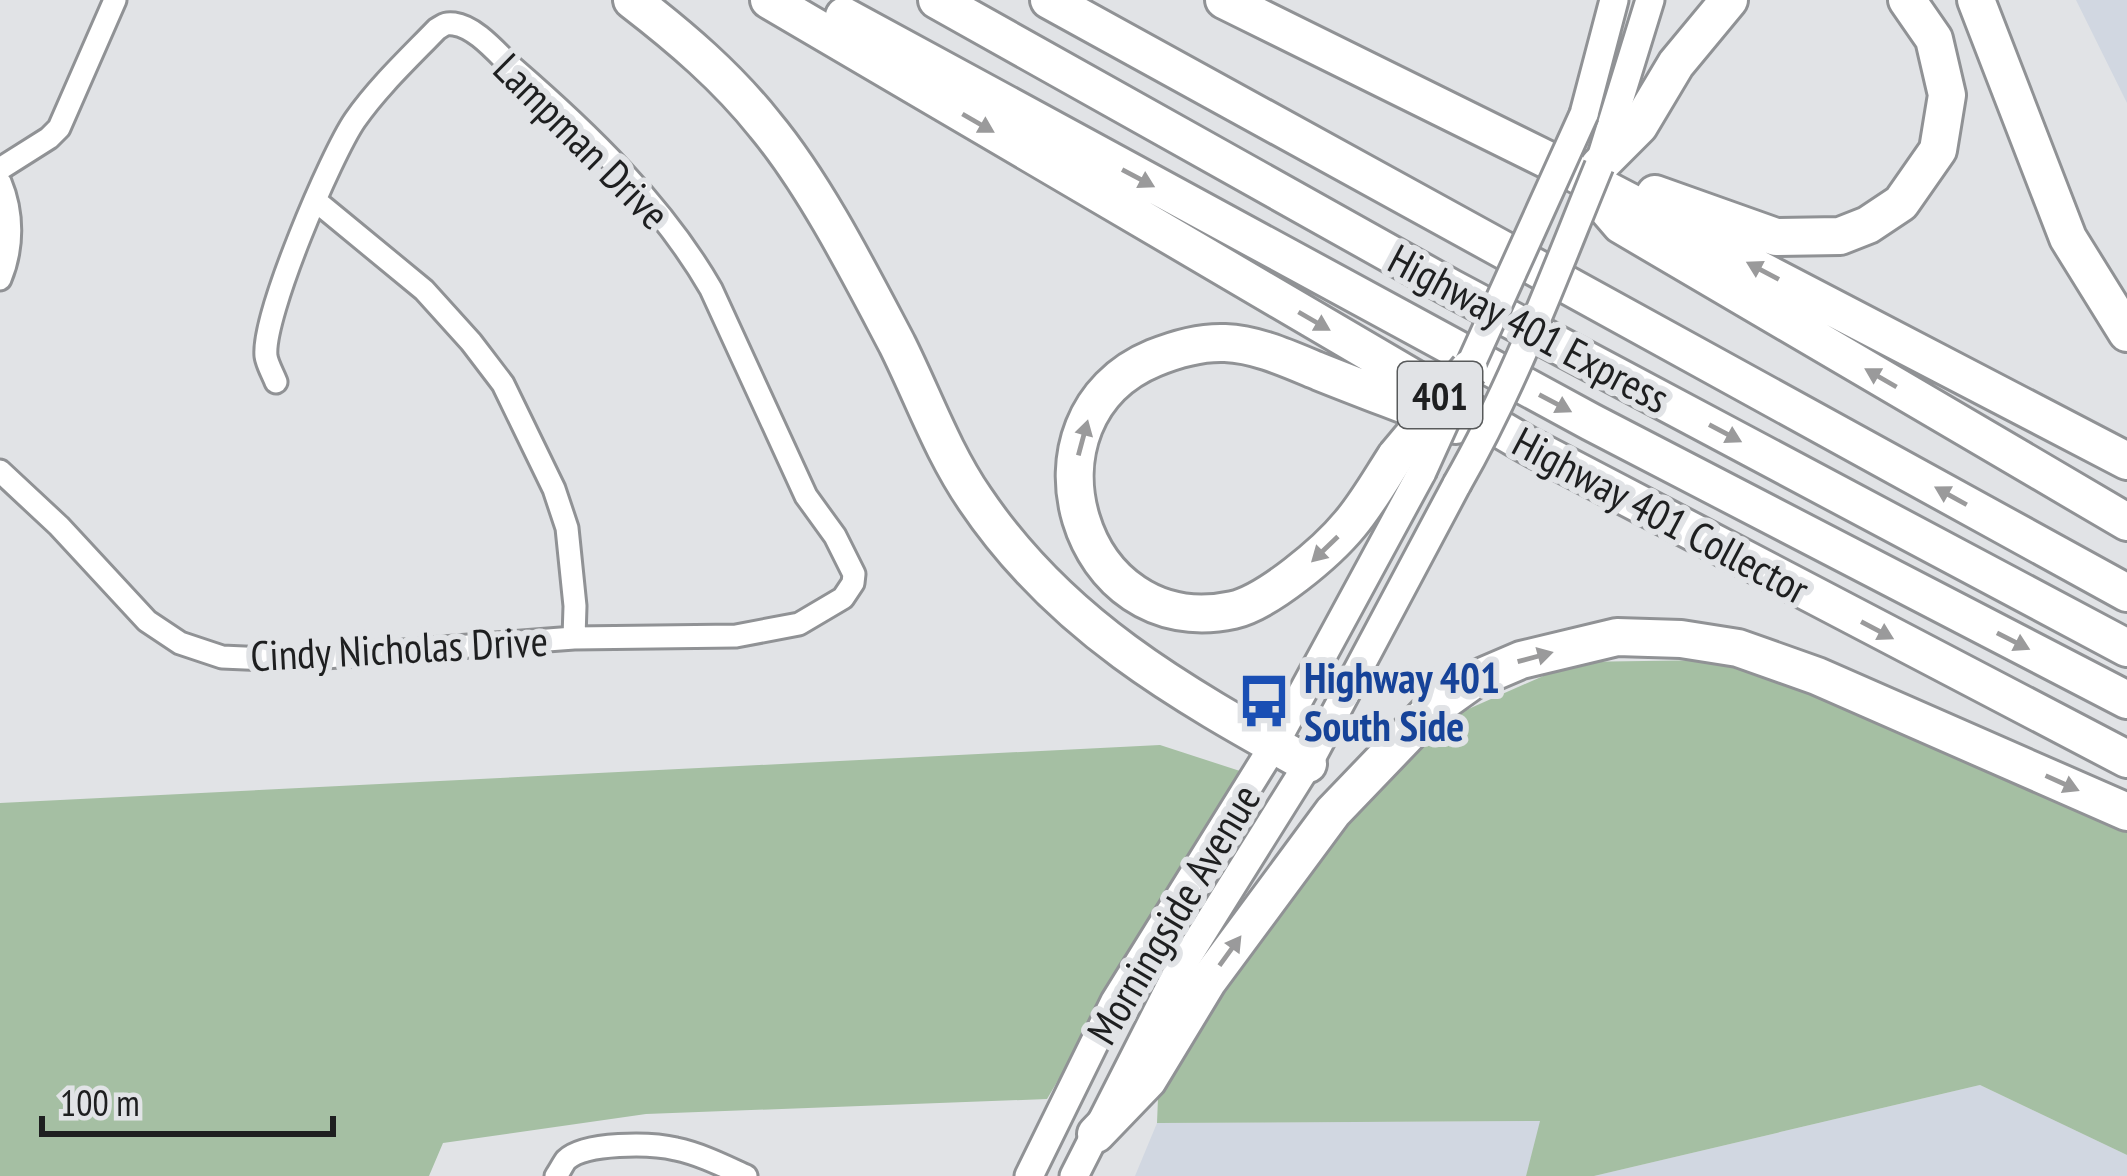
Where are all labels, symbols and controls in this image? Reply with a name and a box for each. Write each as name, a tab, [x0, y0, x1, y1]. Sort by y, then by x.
street label: Lampman Drive	[482, 41, 682, 241]
one-way arrow	[961, 112, 995, 133]
one-way arrow	[1120, 167, 1155, 187]
street label: Highway 401 Express	[1380, 233, 1678, 423]
one-way arrow	[1745, 261, 1780, 282]
one-way arrow	[1297, 310, 1331, 331]
road number: 401	[1398, 362, 1482, 428]
one-way arrow	[1865, 368, 1898, 389]
one-way arrow	[1538, 392, 1572, 413]
street label: Highway 401 Collector	[1503, 414, 1819, 616]
one-way arrow	[1075, 420, 1094, 457]
one-way arrow	[1708, 422, 1743, 443]
one-way arrow	[1934, 486, 1968, 507]
one-way arrow	[1311, 535, 1339, 563]
street label: Cindy Nicholas Drive	[249, 613, 549, 683]
one-way arrow	[1860, 619, 1895, 639]
one-way arrow	[1995, 630, 2030, 651]
one-way arrow	[1516, 647, 1553, 666]
place label: Highway 401 South Side	[1304, 650, 1500, 753]
bus stop icon: Highway 401 South Side	[1235, 672, 1293, 730]
street label: Morningside Avenue	[1074, 774, 1272, 1054]
one-way arrow	[2045, 774, 2080, 794]
one-way arrow	[1218, 935, 1242, 967]
scale bar	[42, 1062, 333, 1136]
text: 100 m	[60, 1079, 140, 1126]

